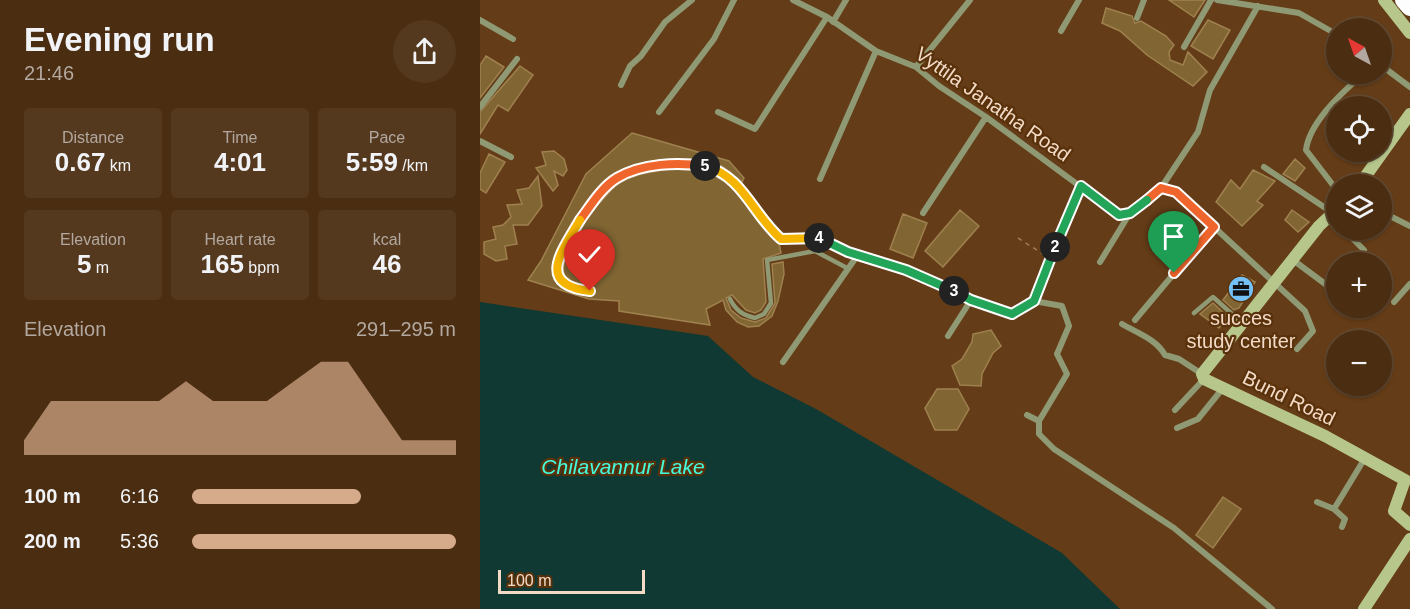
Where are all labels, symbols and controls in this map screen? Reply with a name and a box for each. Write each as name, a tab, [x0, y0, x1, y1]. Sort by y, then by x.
north arrow	[1326, 18, 1392, 84]
map controls	[1326, 18, 1392, 396]
button: share	[393, 20, 456, 83]
text: Evening run	[24, 21, 215, 58]
street label: Vyttila Janatha Road	[911, 42, 1075, 166]
text: 21:46	[24, 62, 74, 84]
button: locate	[1326, 96, 1392, 162]
text: Distance	[62, 129, 124, 146]
text: Time	[223, 129, 257, 146]
text: Pace	[369, 129, 405, 146]
text: 0.67	[55, 147, 105, 177]
text: 4:01	[214, 147, 266, 177]
text: 5:59	[346, 147, 398, 177]
pin: 5	[690, 151, 720, 181]
text: km	[105, 157, 131, 174]
text: /km	[398, 157, 428, 174]
text: 5	[701, 157, 709, 174]
button: layers	[1326, 174, 1392, 240]
pin	[1148, 211, 1199, 273]
icon: arrive	[1157, 220, 1190, 253]
pin: 4	[804, 223, 834, 253]
pin	[564, 229, 615, 291]
text: 4	[815, 229, 823, 246]
text: Elevation	[60, 231, 126, 248]
text: Heart rate	[204, 231, 276, 248]
text: kcal	[373, 231, 401, 248]
pin: 2	[1040, 232, 1070, 262]
icon: check	[573, 238, 606, 271]
text: 2	[1051, 238, 1059, 255]
text: 5	[77, 249, 91, 279]
text: 165	[201, 249, 244, 279]
text: 46	[373, 249, 401, 279]
button: +	[1326, 252, 1392, 318]
text: m	[91, 259, 109, 276]
text: bpm	[244, 259, 279, 276]
office icon: succes study center	[1226, 274, 1256, 304]
pin: 3	[939, 276, 969, 306]
text: 3	[950, 282, 958, 299]
place label: succes study center	[1187, 307, 1296, 352]
text: Elevation	[24, 318, 106, 340]
text: 291–295 m	[356, 318, 456, 340]
button: −	[1326, 330, 1392, 396]
street label: Bund Road	[1239, 366, 1339, 430]
water label: Chilavannur Lake	[541, 455, 705, 478]
text: 100 m	[24, 485, 81, 507]
text: 6:16	[120, 485, 159, 507]
text: 200 m	[24, 530, 81, 552]
text: 5:36	[120, 530, 159, 552]
scale bar	[498, 567, 645, 594]
text: 100 m	[507, 572, 551, 589]

